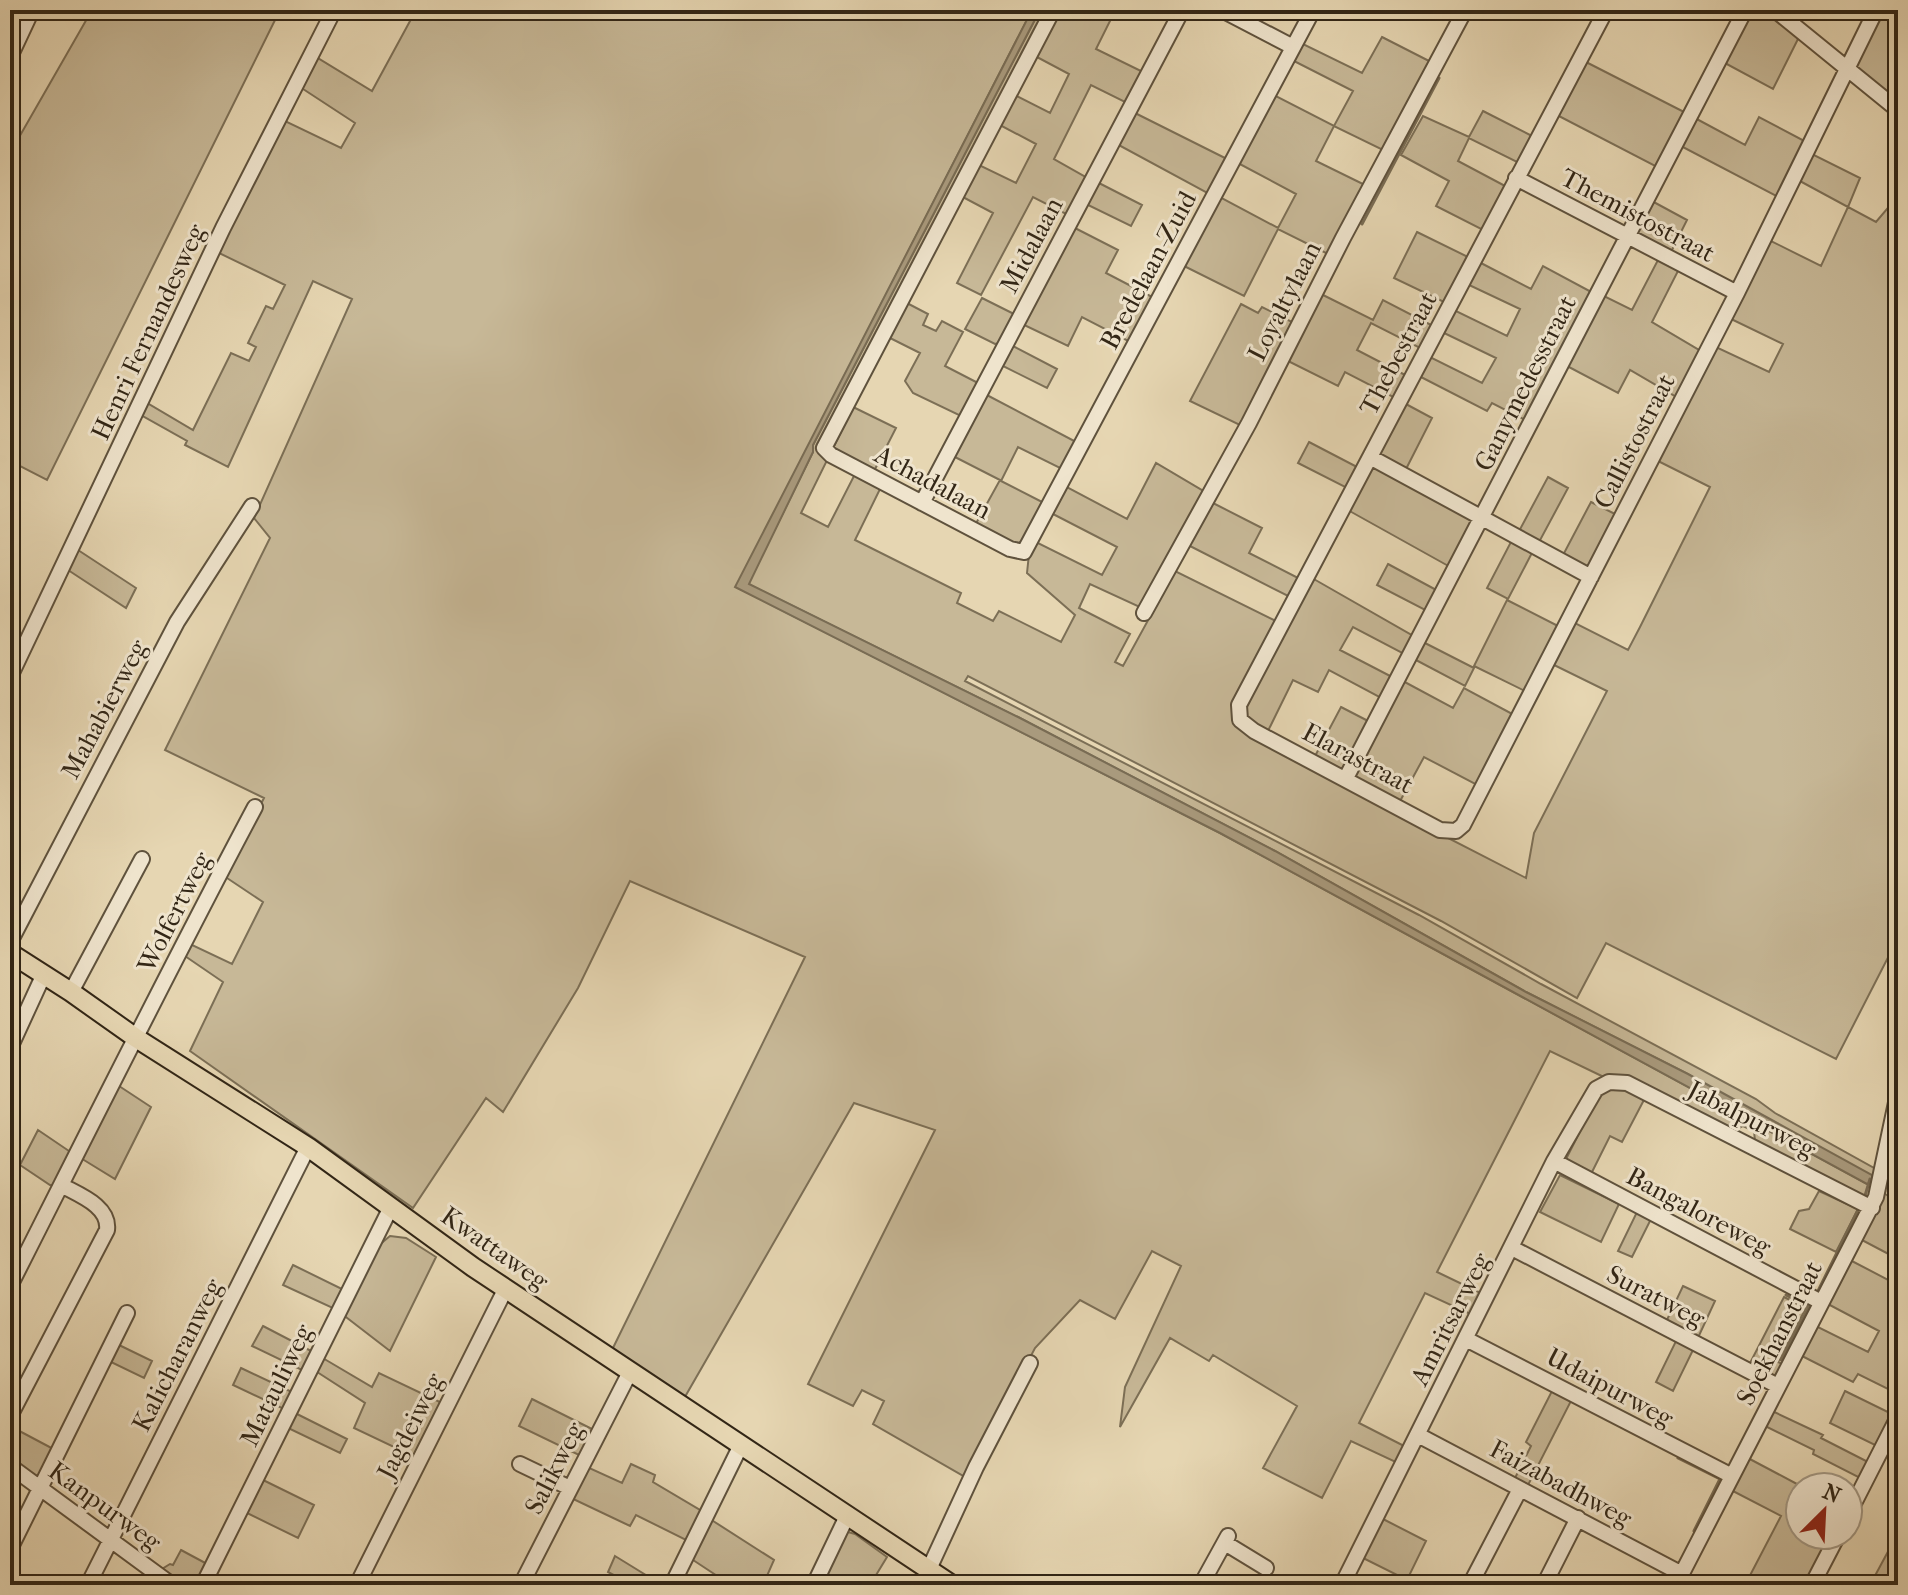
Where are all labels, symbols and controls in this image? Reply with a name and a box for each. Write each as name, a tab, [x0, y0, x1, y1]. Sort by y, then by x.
street label: Themistostraat	[1555, 162, 1721, 269]
street label: Bredelaan-Zuid	[1094, 185, 1203, 355]
street label: Midalaan	[993, 192, 1069, 298]
street label: Henri Fernandesweg	[85, 218, 213, 445]
street label: Loyaltylaan	[1241, 236, 1328, 366]
street label: Thebestraat	[1353, 286, 1444, 420]
street label: Ganymedesstraat	[1468, 290, 1583, 476]
street label: Callistostraat	[1587, 368, 1682, 514]
street label: Achadalaan	[868, 438, 996, 526]
street label: Mahabierweg	[55, 633, 155, 784]
street label: Elarastraat	[1297, 716, 1419, 801]
street label: Wolfertweg	[130, 846, 219, 979]
street label: Jabalpurweg	[1681, 1073, 1822, 1165]
street label: Bangaloreweg	[1621, 1160, 1777, 1263]
street label: Kwattaweg	[435, 1200, 555, 1297]
street label: Amritsarweg	[1403, 1247, 1498, 1392]
street label: Soekhanstraat	[1730, 1255, 1829, 1411]
street label: Suratweg	[1601, 1259, 1711, 1335]
street label: Kalicharanweg	[126, 1273, 230, 1437]
street label: Matauliweg	[234, 1318, 320, 1451]
street label: Udaipurweg	[1541, 1341, 1680, 1434]
street label: Jagdeiweg	[370, 1367, 451, 1486]
street label: Salikweg	[518, 1416, 591, 1520]
street label: Faizabadhweg	[1484, 1433, 1638, 1534]
street label: Kanpurweg	[42, 1455, 168, 1558]
north arrow	[1784, 1471, 1864, 1551]
text: N	[1819, 1478, 1845, 1509]

